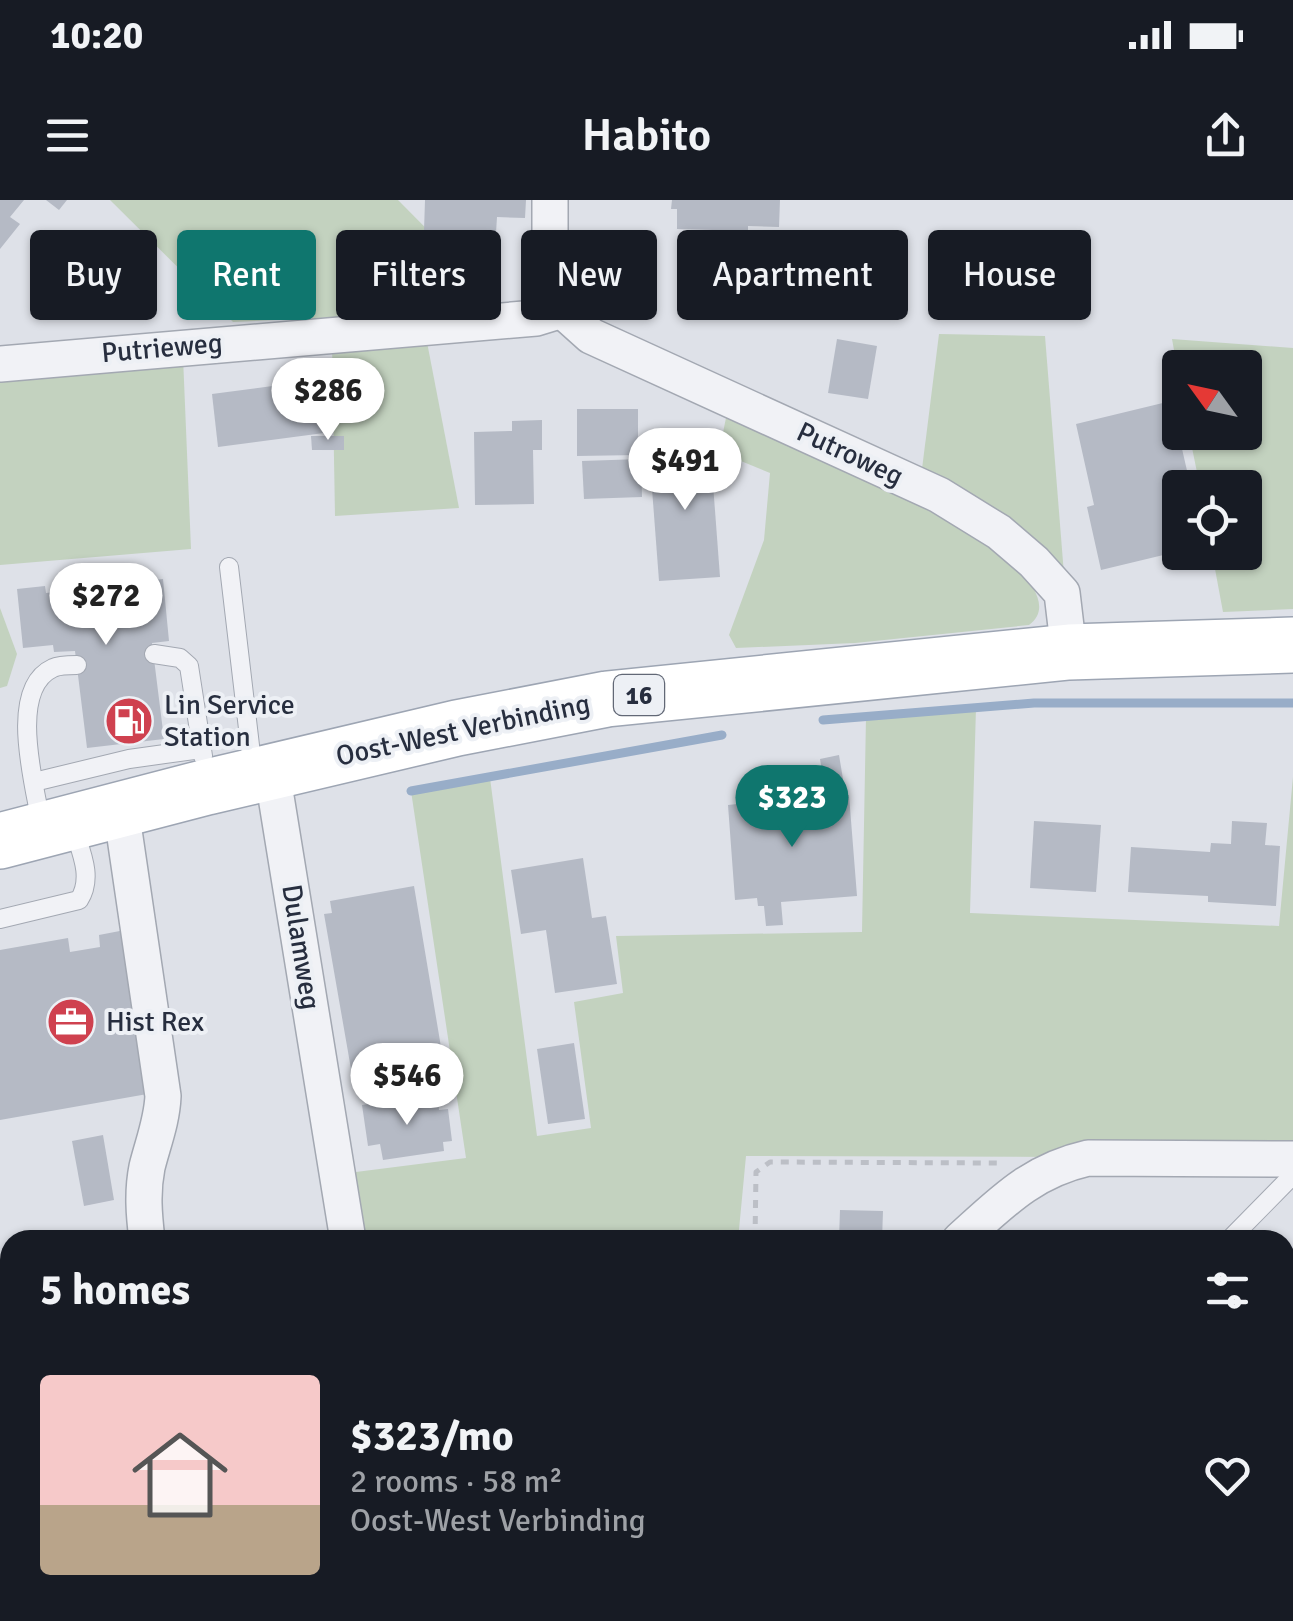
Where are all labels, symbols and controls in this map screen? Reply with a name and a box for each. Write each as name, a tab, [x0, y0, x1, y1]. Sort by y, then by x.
text: 10:20	[50, 12, 143, 59]
icon: menu	[40, 108, 95, 163]
text: Habito	[582, 108, 711, 163]
icon: share	[1198, 108, 1253, 163]
chip: Buy	[30, 230, 157, 320]
chip: Rent	[177, 230, 316, 320]
chip: Filters	[336, 230, 501, 320]
chip: New	[521, 230, 657, 320]
chip: Apartment	[677, 230, 908, 320]
chip: House	[928, 230, 1091, 320]
street label: Putrieweg	[100, 326, 224, 370]
north arrow	[1162, 350, 1262, 450]
map controls	[1162, 350, 1262, 570]
pin: $286	[269, 358, 387, 443]
text: $286	[293, 371, 363, 410]
street label: Putroweg	[791, 415, 909, 493]
pin: $491	[626, 428, 744, 513]
text: $491	[650, 441, 720, 480]
button: locate	[1162, 470, 1262, 570]
pin: $272	[47, 563, 165, 648]
text: $272	[71, 576, 141, 615]
road number: 16	[614, 675, 664, 715]
street label: Oost-West Verbinding	[333, 686, 593, 774]
place label: Lin Service Station	[164, 688, 295, 754]
fuel station icon: Lin Service Station	[103, 695, 155, 747]
pin: $323	[733, 765, 851, 850]
text: $323	[757, 778, 827, 817]
street label: Dulamweg	[274, 882, 328, 1012]
office icon: Hist Rex	[45, 996, 97, 1048]
place label: Hist Rex	[106, 1005, 204, 1039]
pin: $546	[348, 1043, 466, 1128]
text: $546	[372, 1056, 442, 1095]
icon: filters	[1200, 1263, 1255, 1318]
text: 5 homes	[40, 1265, 190, 1316]
text: $323/mo	[350, 1411, 514, 1462]
icon: home	[120, 1415, 240, 1535]
icon: heart	[1200, 1448, 1255, 1503]
text: 2 rooms · 58 m²	[350, 1462, 563, 1501]
text: Oost-West Verbinding	[350, 1501, 646, 1540]

